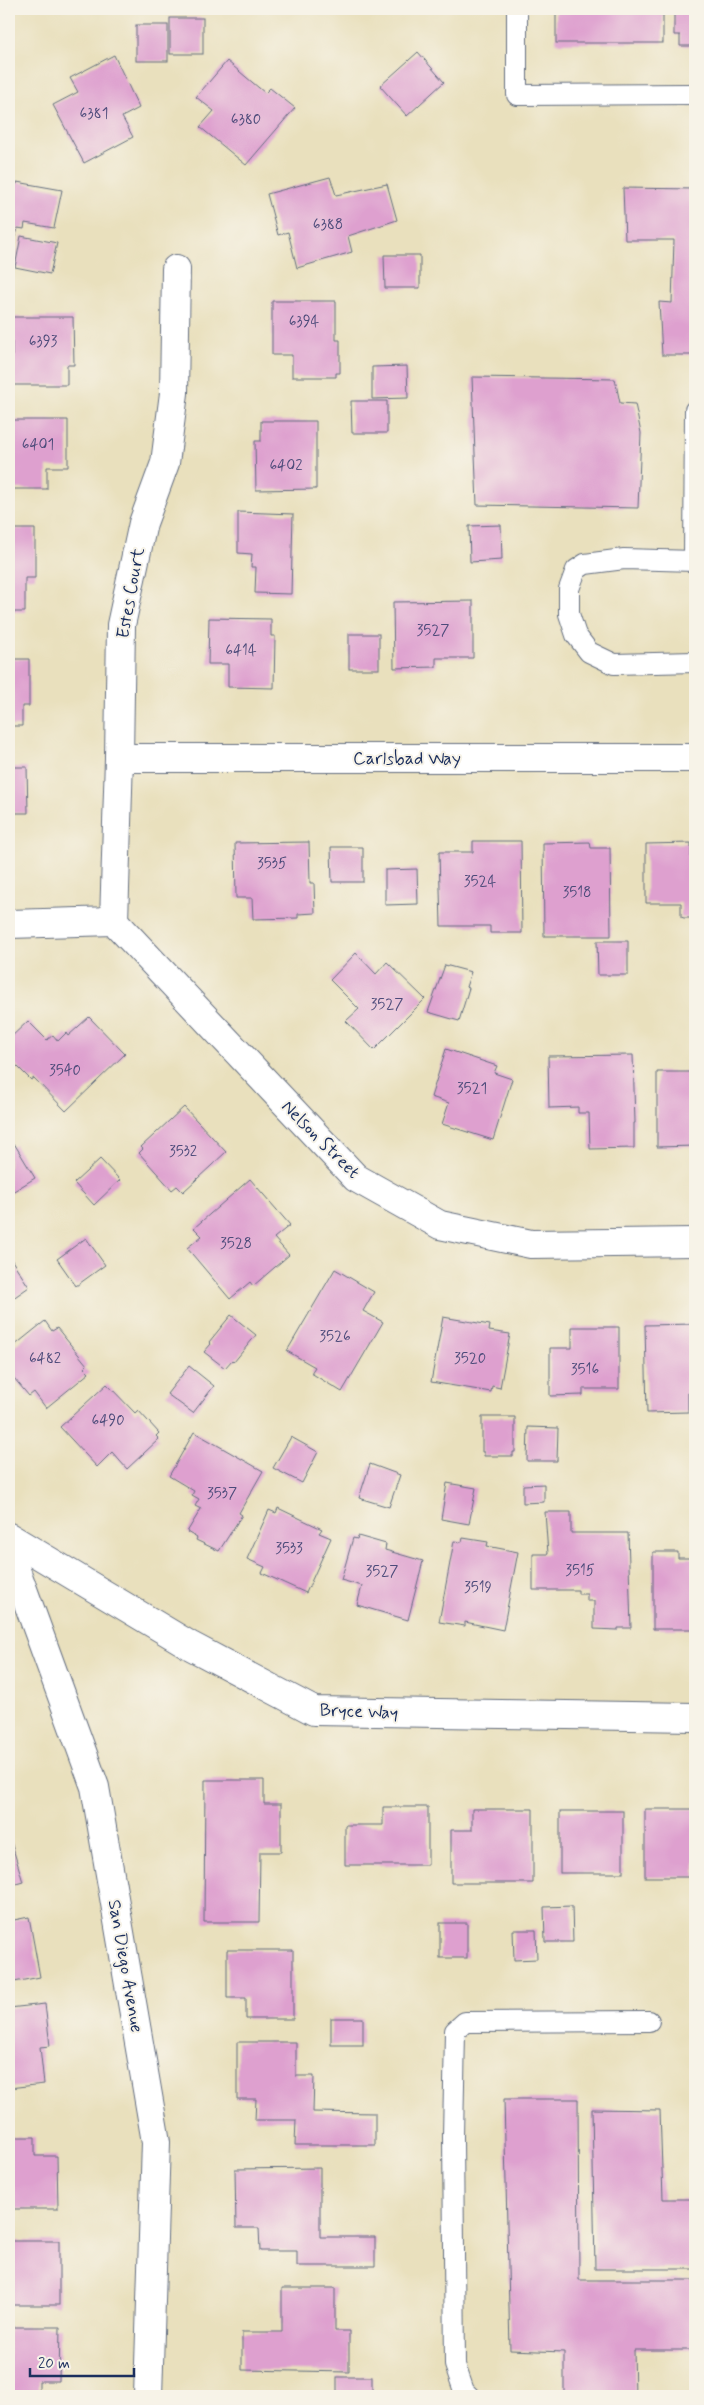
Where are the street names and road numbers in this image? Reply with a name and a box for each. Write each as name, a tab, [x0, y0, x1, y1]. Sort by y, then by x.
street label: Estes Court	[111, 545, 151, 640]
street label: Carlsbad Way	[353, 747, 461, 771]
street label: Nelson Street	[276, 1095, 365, 1184]
street label: Bryce Way	[319, 1699, 399, 1725]
street label: San Diego Avenue	[102, 1898, 149, 2035]

